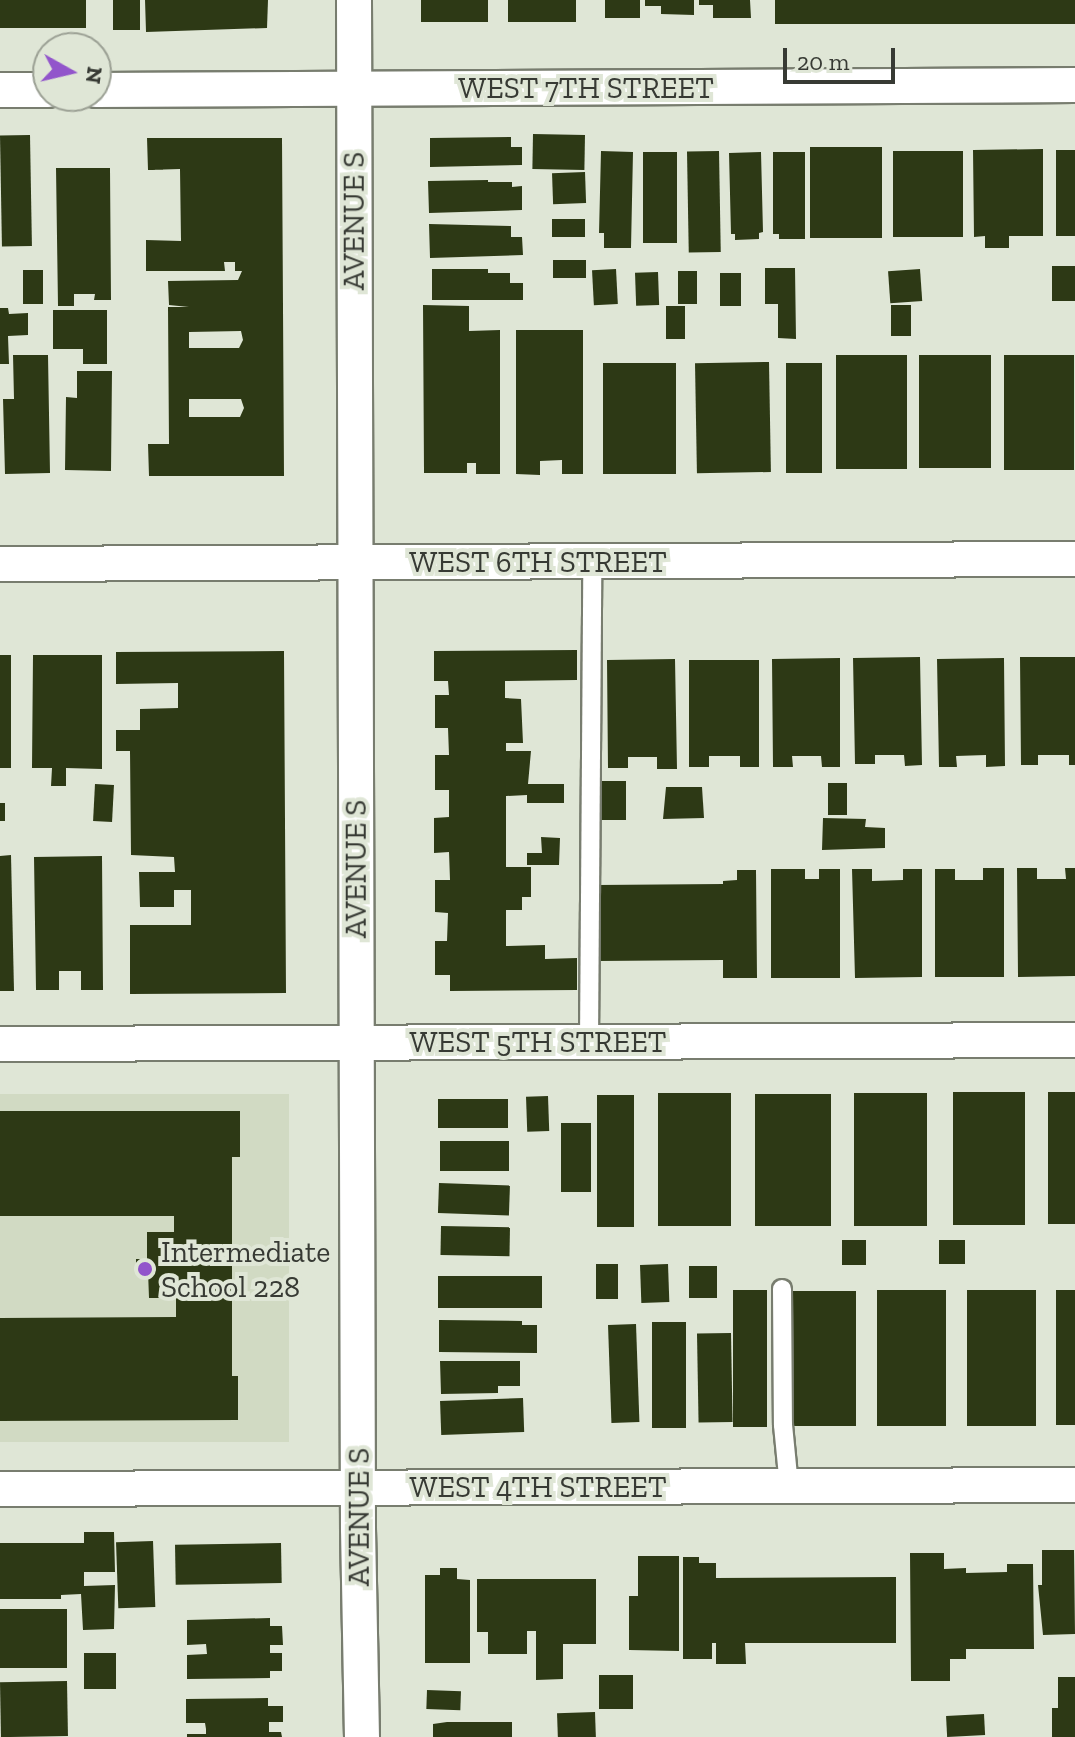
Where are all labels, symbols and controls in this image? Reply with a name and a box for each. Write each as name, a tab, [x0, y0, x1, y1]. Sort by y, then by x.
north arrow	[32, 32, 112, 112]
scale bar	[787, 32, 899, 82]
text: 20 m	[797, 47, 849, 76]
text: N	[80, 65, 109, 85]
street label: WEST 7TH STREET	[458, 70, 714, 106]
street label: AVENUE S	[336, 152, 372, 290]
street label: WEST 6TH STREET	[409, 544, 667, 580]
street label: AVENUE S	[338, 800, 374, 938]
street label: WEST 5TH STREET	[409, 1024, 667, 1060]
place label: Intermediate School 228	[161, 1234, 330, 1304]
marker: Intermediate School 228	[136, 1260, 154, 1278]
street label: AVENUE S	[341, 1448, 377, 1586]
street label: WEST 4TH STREET	[409, 1469, 667, 1505]

